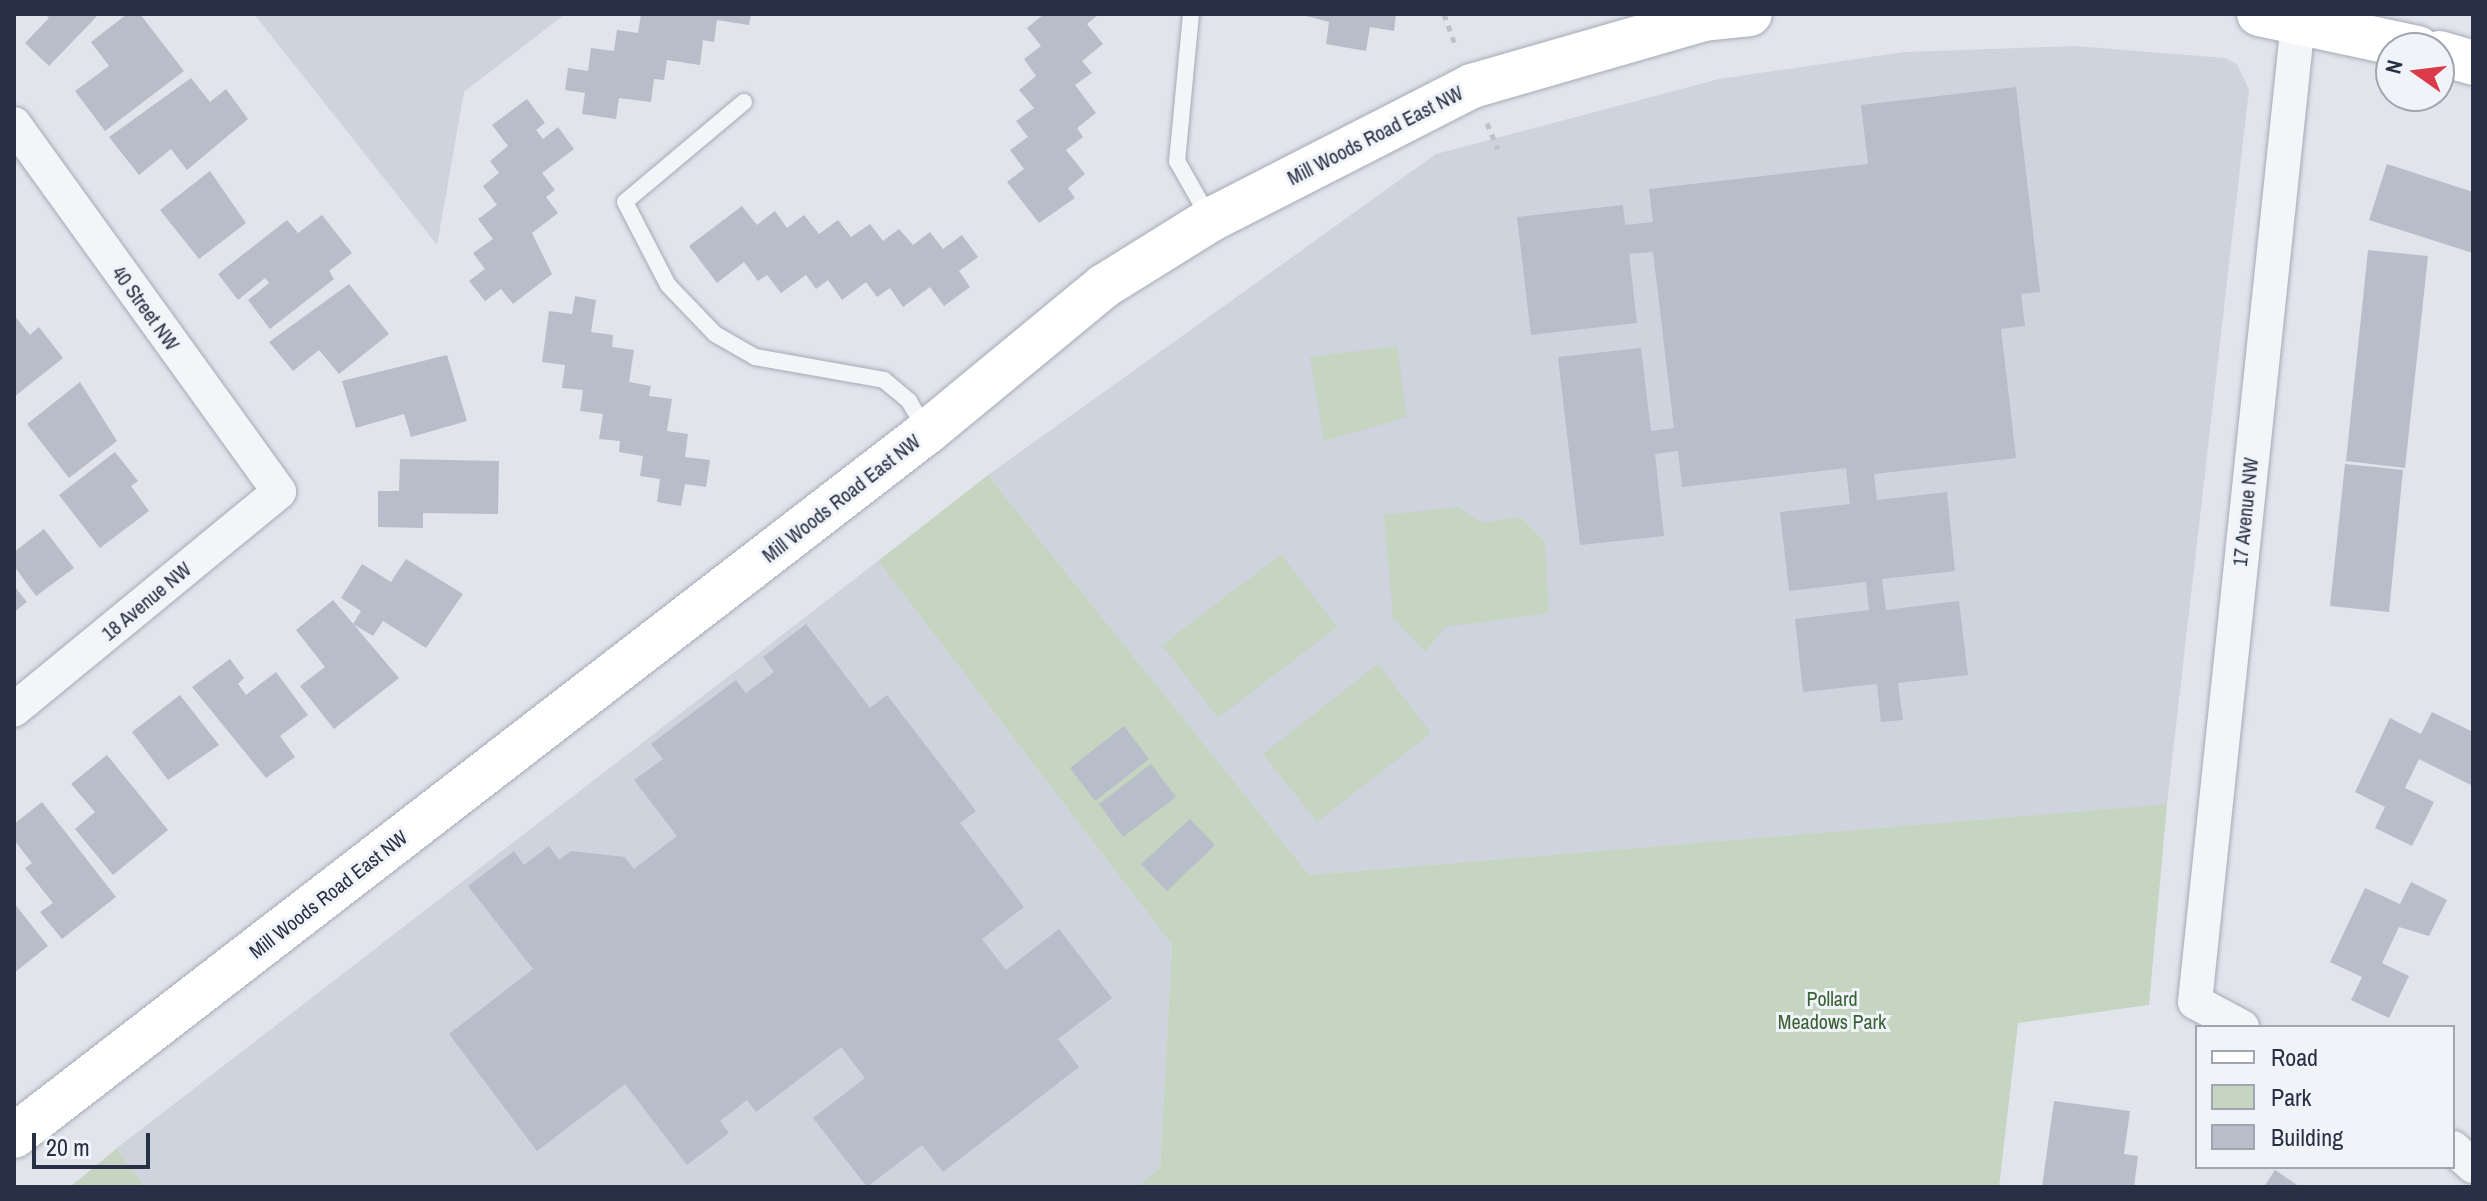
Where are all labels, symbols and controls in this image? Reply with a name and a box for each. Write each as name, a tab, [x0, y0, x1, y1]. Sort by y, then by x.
north arrow	[2375, 32, 2455, 112]
text: N	[2378, 57, 2410, 77]
street label: Mill Woods Road East NW	[1283, 80, 1467, 190]
street label: 40 Street NW	[107, 261, 185, 355]
street label: Mill Woods Road East NW	[757, 429, 925, 567]
street label: 17 Avenue NW	[2227, 456, 2263, 568]
street label: 18 Avenue NW	[96, 556, 196, 646]
street label: Mill Woods Road East NW	[244, 825, 412, 963]
park label: Pollard Meadows Park	[1778, 986, 1886, 1033]
legend	[2195, 1025, 2455, 1169]
text: Road	[2271, 1041, 2318, 1073]
text: Park	[2271, 1081, 2311, 1113]
scale bar	[36, 1117, 154, 1167]
text: Building	[2271, 1121, 2343, 1153]
text: 20 m	[46, 1131, 90, 1163]

